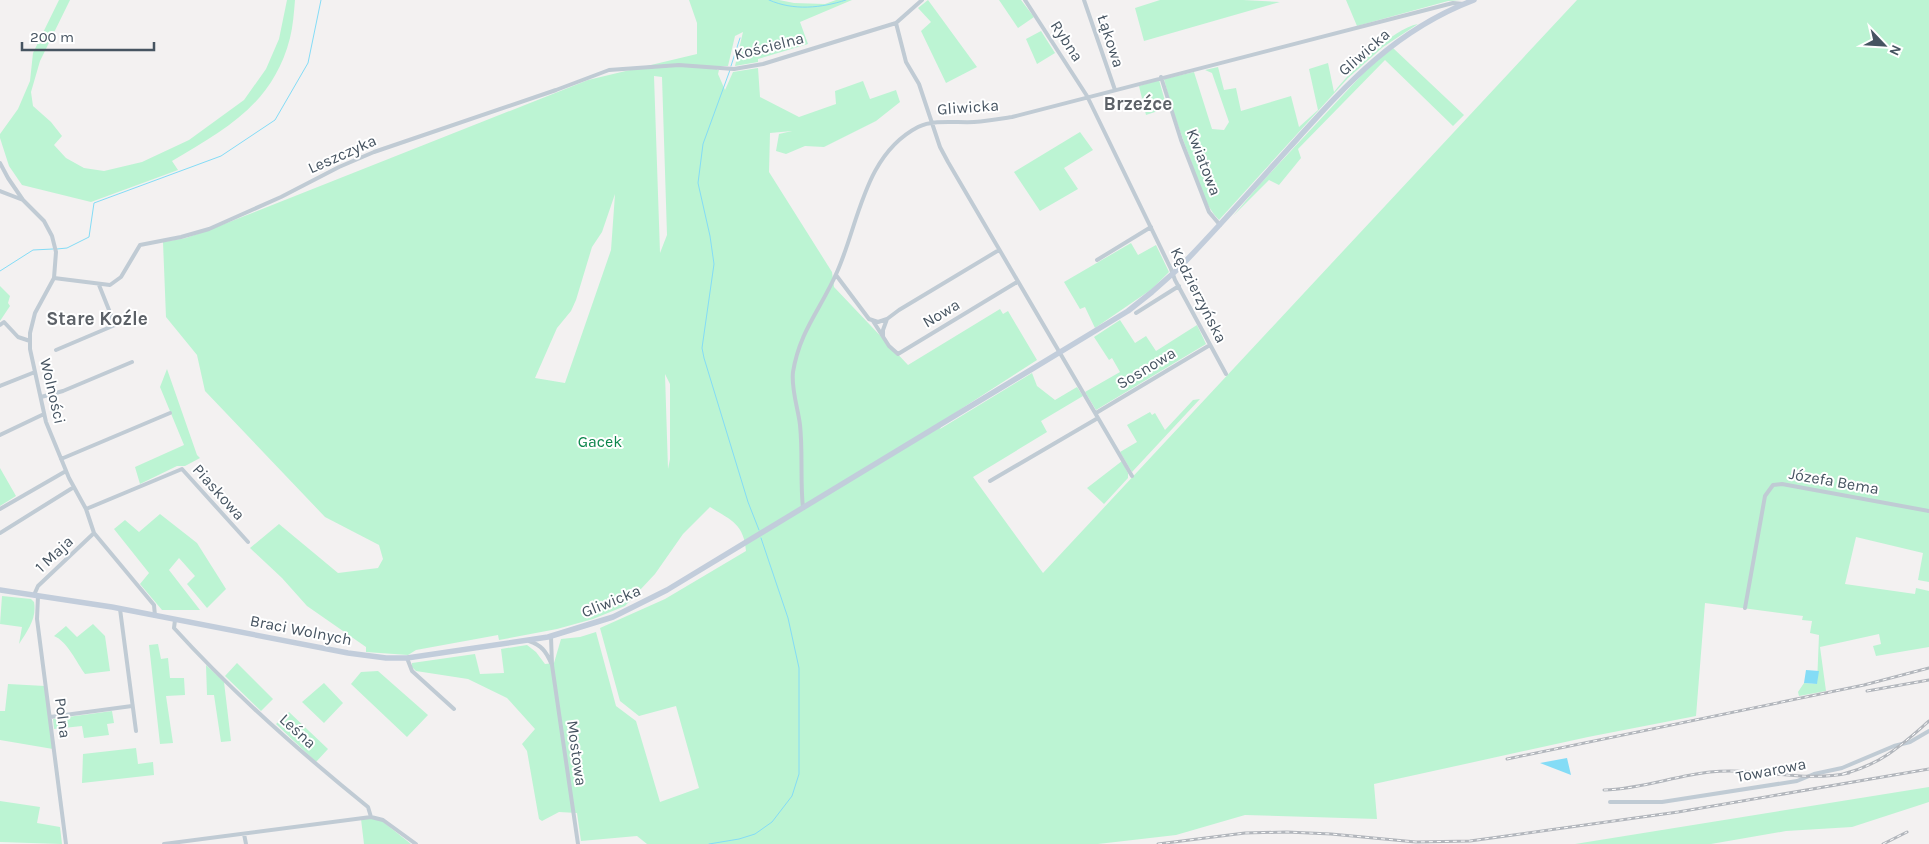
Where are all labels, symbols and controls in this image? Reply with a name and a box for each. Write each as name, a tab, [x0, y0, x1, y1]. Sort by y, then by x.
street label: Łąkowa	[1094, 12, 1128, 70]
street label: Rybna	[1047, 17, 1087, 65]
scale bar	[22, 20, 155, 52]
north arrow	[1859, 20, 1909, 70]
street label: Gliwicka	[1334, 24, 1394, 80]
text: 200 m	[30, 28, 74, 46]
street label: Kościelna	[732, 28, 806, 64]
text: N	[1886, 42, 1905, 58]
district label: Brzeźce	[1104, 93, 1172, 115]
street label: Gliwicka	[936, 95, 1000, 119]
street label: Kwiatowa	[1183, 126, 1225, 198]
street label: Leszczyka	[305, 131, 379, 177]
street label: Kędzierzyńska	[1167, 244, 1231, 346]
street label: Nowa	[919, 295, 963, 331]
district label: Stare Koźle	[46, 308, 148, 330]
street label: Sosnowa	[1113, 343, 1179, 393]
street label: Wolności	[36, 356, 70, 426]
park label: Gacek	[578, 432, 622, 451]
street label: Piaskowa	[189, 460, 249, 524]
street label: Józefa Bema	[1788, 464, 1880, 498]
street label: 1 Maja	[31, 532, 77, 576]
street label: Gliwicka	[579, 581, 643, 621]
street label: Braci Wolnych	[248, 611, 354, 649]
street label: Polna	[51, 697, 75, 739]
street label: Leśna	[276, 710, 320, 752]
street label: Mostowa	[563, 719, 591, 787]
street label: Towarowa	[1734, 754, 1808, 786]

